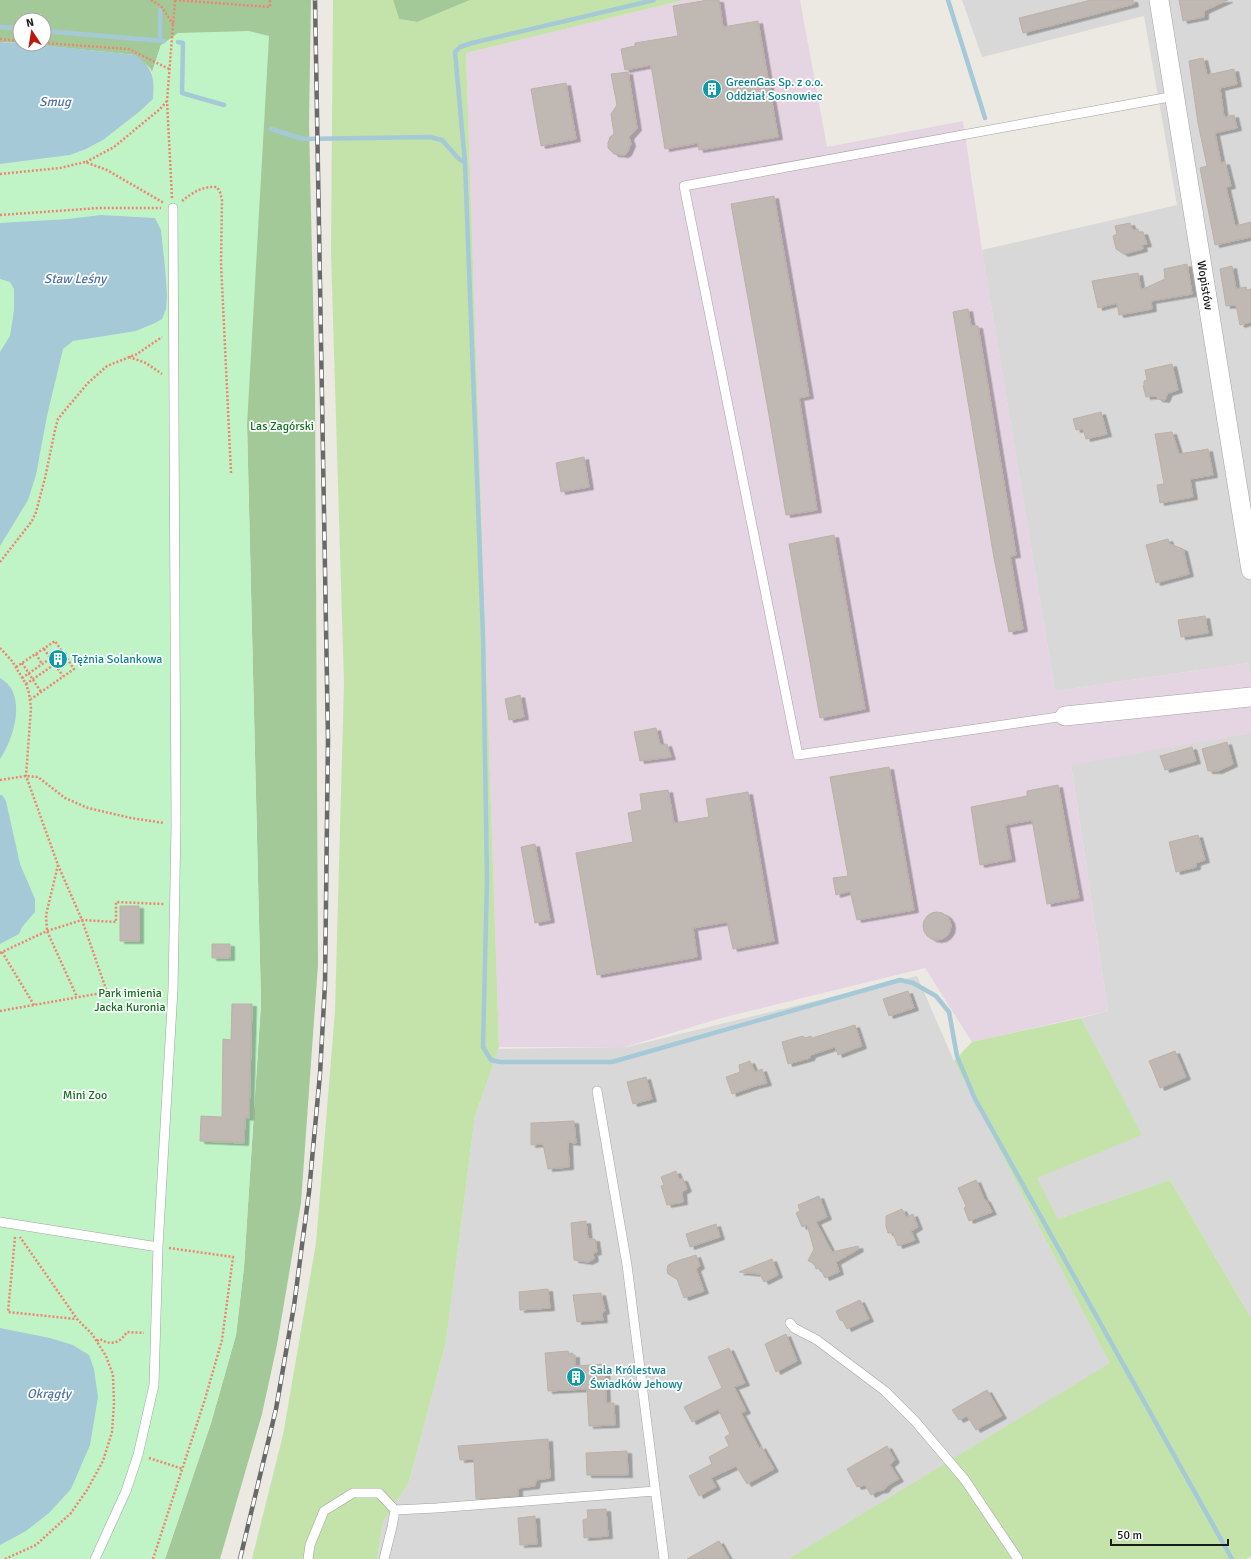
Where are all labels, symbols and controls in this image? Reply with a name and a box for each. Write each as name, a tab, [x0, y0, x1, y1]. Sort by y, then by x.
north arrow	[12, 12, 52, 52]
text: N	[25, 16, 35, 30]
place label: GreenGas Sp. z o.o. Oddział Sosnowiec	[726, 75, 824, 104]
building icon: GreenGas Sp. z o.o. Oddział Sosnowiec	[701, 78, 723, 100]
water label: Smug	[39, 94, 72, 110]
street label: Wopistów	[1194, 260, 1216, 311]
water label: Staw Leśny	[44, 271, 108, 287]
park label: Las Zagórski	[250, 419, 314, 434]
building icon: Tężnia Solankowa	[47, 648, 69, 670]
place label: Tężnia Solankowa	[72, 652, 162, 667]
park label: Park imienia Jacka Kuronia	[94, 986, 166, 1015]
park label: Mini Zoo	[63, 1088, 107, 1103]
place label: Sala Królestwa Świadków Jehowy	[590, 1363, 683, 1392]
building icon: Sala Królestwa Świadków Jehowy	[565, 1366, 587, 1388]
water label: Okrągły	[27, 1386, 73, 1402]
scale bar	[1111, 1521, 1228, 1547]
text: 50 m	[1117, 1528, 1142, 1543]

